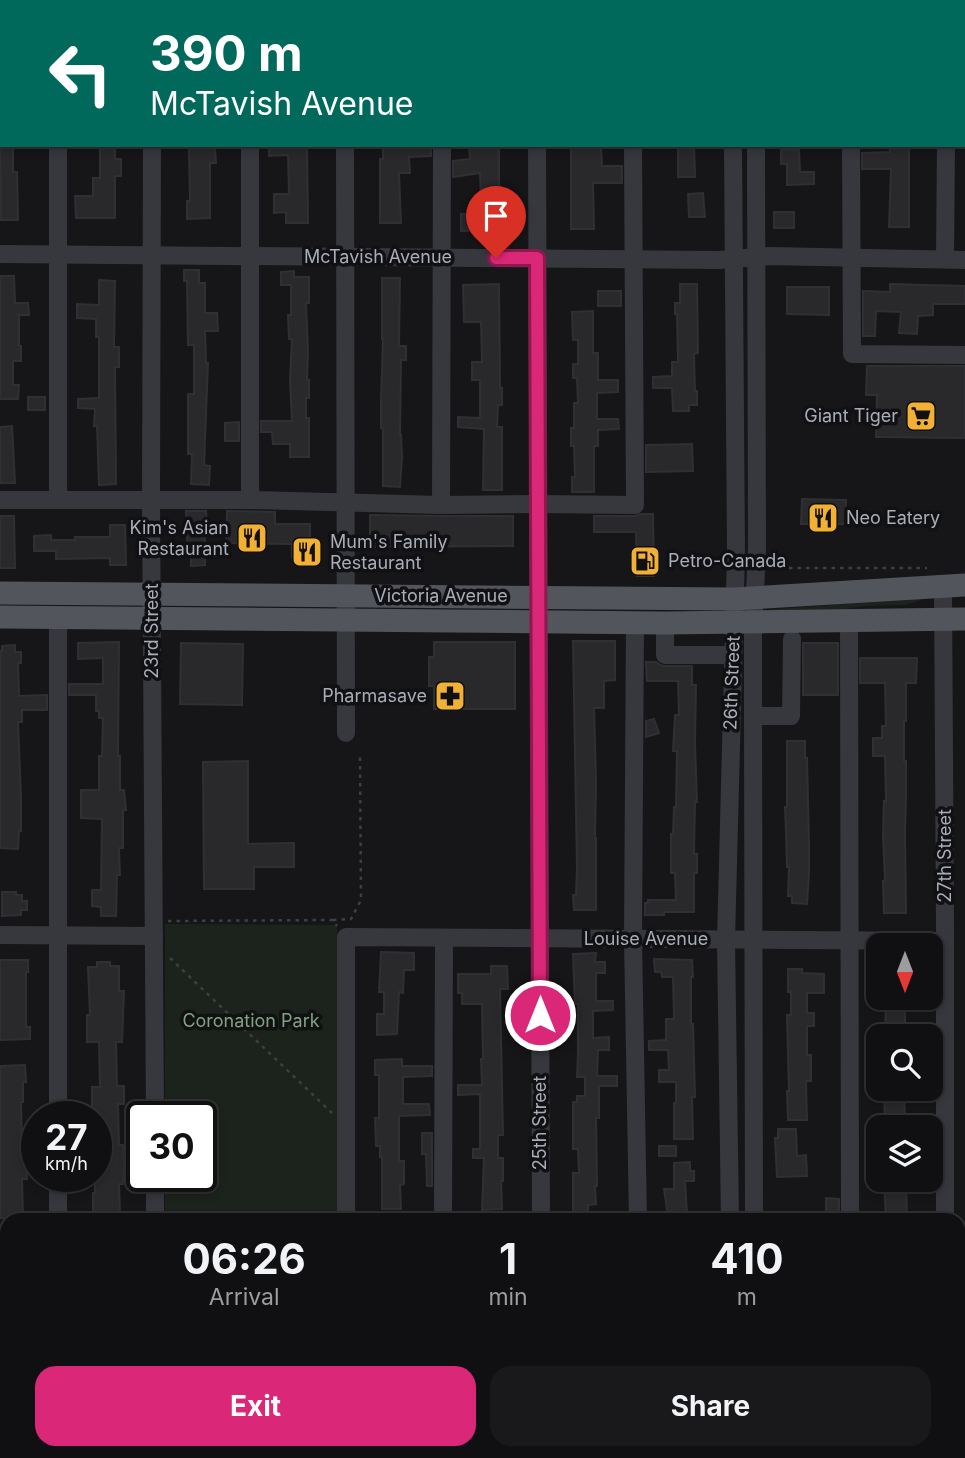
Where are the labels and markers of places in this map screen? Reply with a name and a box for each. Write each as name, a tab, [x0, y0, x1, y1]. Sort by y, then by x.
pin	[466, 186, 526, 258]
supermarket icon: Giant Tiger	[904, 399, 938, 433]
place label: Giant Tiger	[804, 405, 898, 426]
restaurant icon: Neo Eatery	[806, 501, 840, 535]
place label: Neo Eatery	[846, 507, 940, 528]
place label: Kim's Asian Restaurant	[130, 517, 229, 559]
restaurant icon: Kim's Asian Restaurant	[235, 521, 269, 555]
place label: Mum's Family Restaurant	[330, 531, 448, 573]
restaurant icon: Mum's Family Restaurant	[290, 535, 324, 569]
fuel station icon: Petro-Canada	[628, 544, 662, 578]
place label: Petro-Canada	[668, 550, 786, 571]
pharmacy icon: Pharmasave	[433, 679, 467, 713]
place label: Pharmasave	[322, 685, 427, 706]

